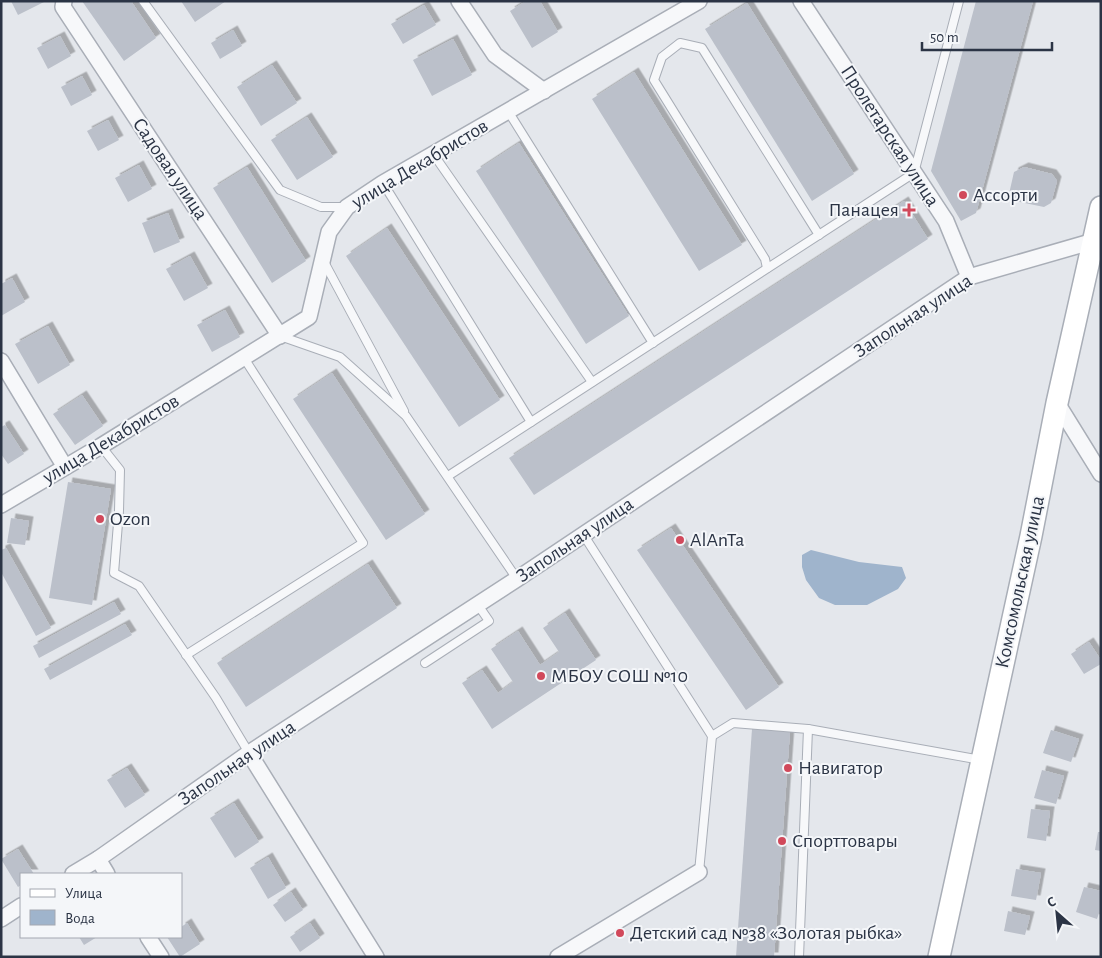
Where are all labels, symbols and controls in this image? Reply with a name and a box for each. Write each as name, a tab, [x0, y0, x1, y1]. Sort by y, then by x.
scale bar	[922, 20, 1052, 52]
text: 50 m	[930, 30, 959, 45]
street label: Пролетарская улица	[837, 62, 943, 210]
street label: Садовая улица	[129, 114, 211, 224]
street label: улица Декабристов	[348, 115, 492, 213]
place label: Ассорти	[973, 185, 1038, 205]
marker: Ассорти	[957, 189, 969, 201]
place label: Панацея	[828, 200, 899, 220]
marker: Панацея	[903, 204, 915, 216]
street label: Запольная улица	[850, 270, 976, 362]
street label: улица Декабристов	[39, 390, 183, 488]
street label: Запольная улица	[513, 494, 637, 586]
street label: Комсомольская улица	[992, 494, 1048, 670]
place label: Ozon	[110, 509, 151, 529]
marker: Ozon	[94, 513, 106, 525]
place label: AlAnTa	[690, 530, 745, 550]
marker: AlAnTa	[674, 534, 686, 546]
place label: МБОУ СОШ №10	[551, 666, 688, 686]
marker: МБОУ СОШ №10	[535, 670, 547, 682]
street label: Запольная улица	[175, 717, 299, 809]
place label: Навигатор	[798, 758, 883, 778]
marker: Навигатор	[782, 762, 794, 774]
place label: Спорттовары	[792, 831, 898, 851]
marker: Спорттовары	[776, 835, 788, 847]
legend	[20, 873, 182, 938]
text: Улица	[65, 886, 102, 901]
north arrow	[1032, 888, 1082, 938]
text: С	[1045, 894, 1058, 910]
text: Вода	[65, 911, 95, 926]
place label: Детский сад №38 «Золотая рыбка»	[630, 923, 902, 943]
marker: Детский сад №38 «Золотая рыбка»	[614, 927, 626, 939]

